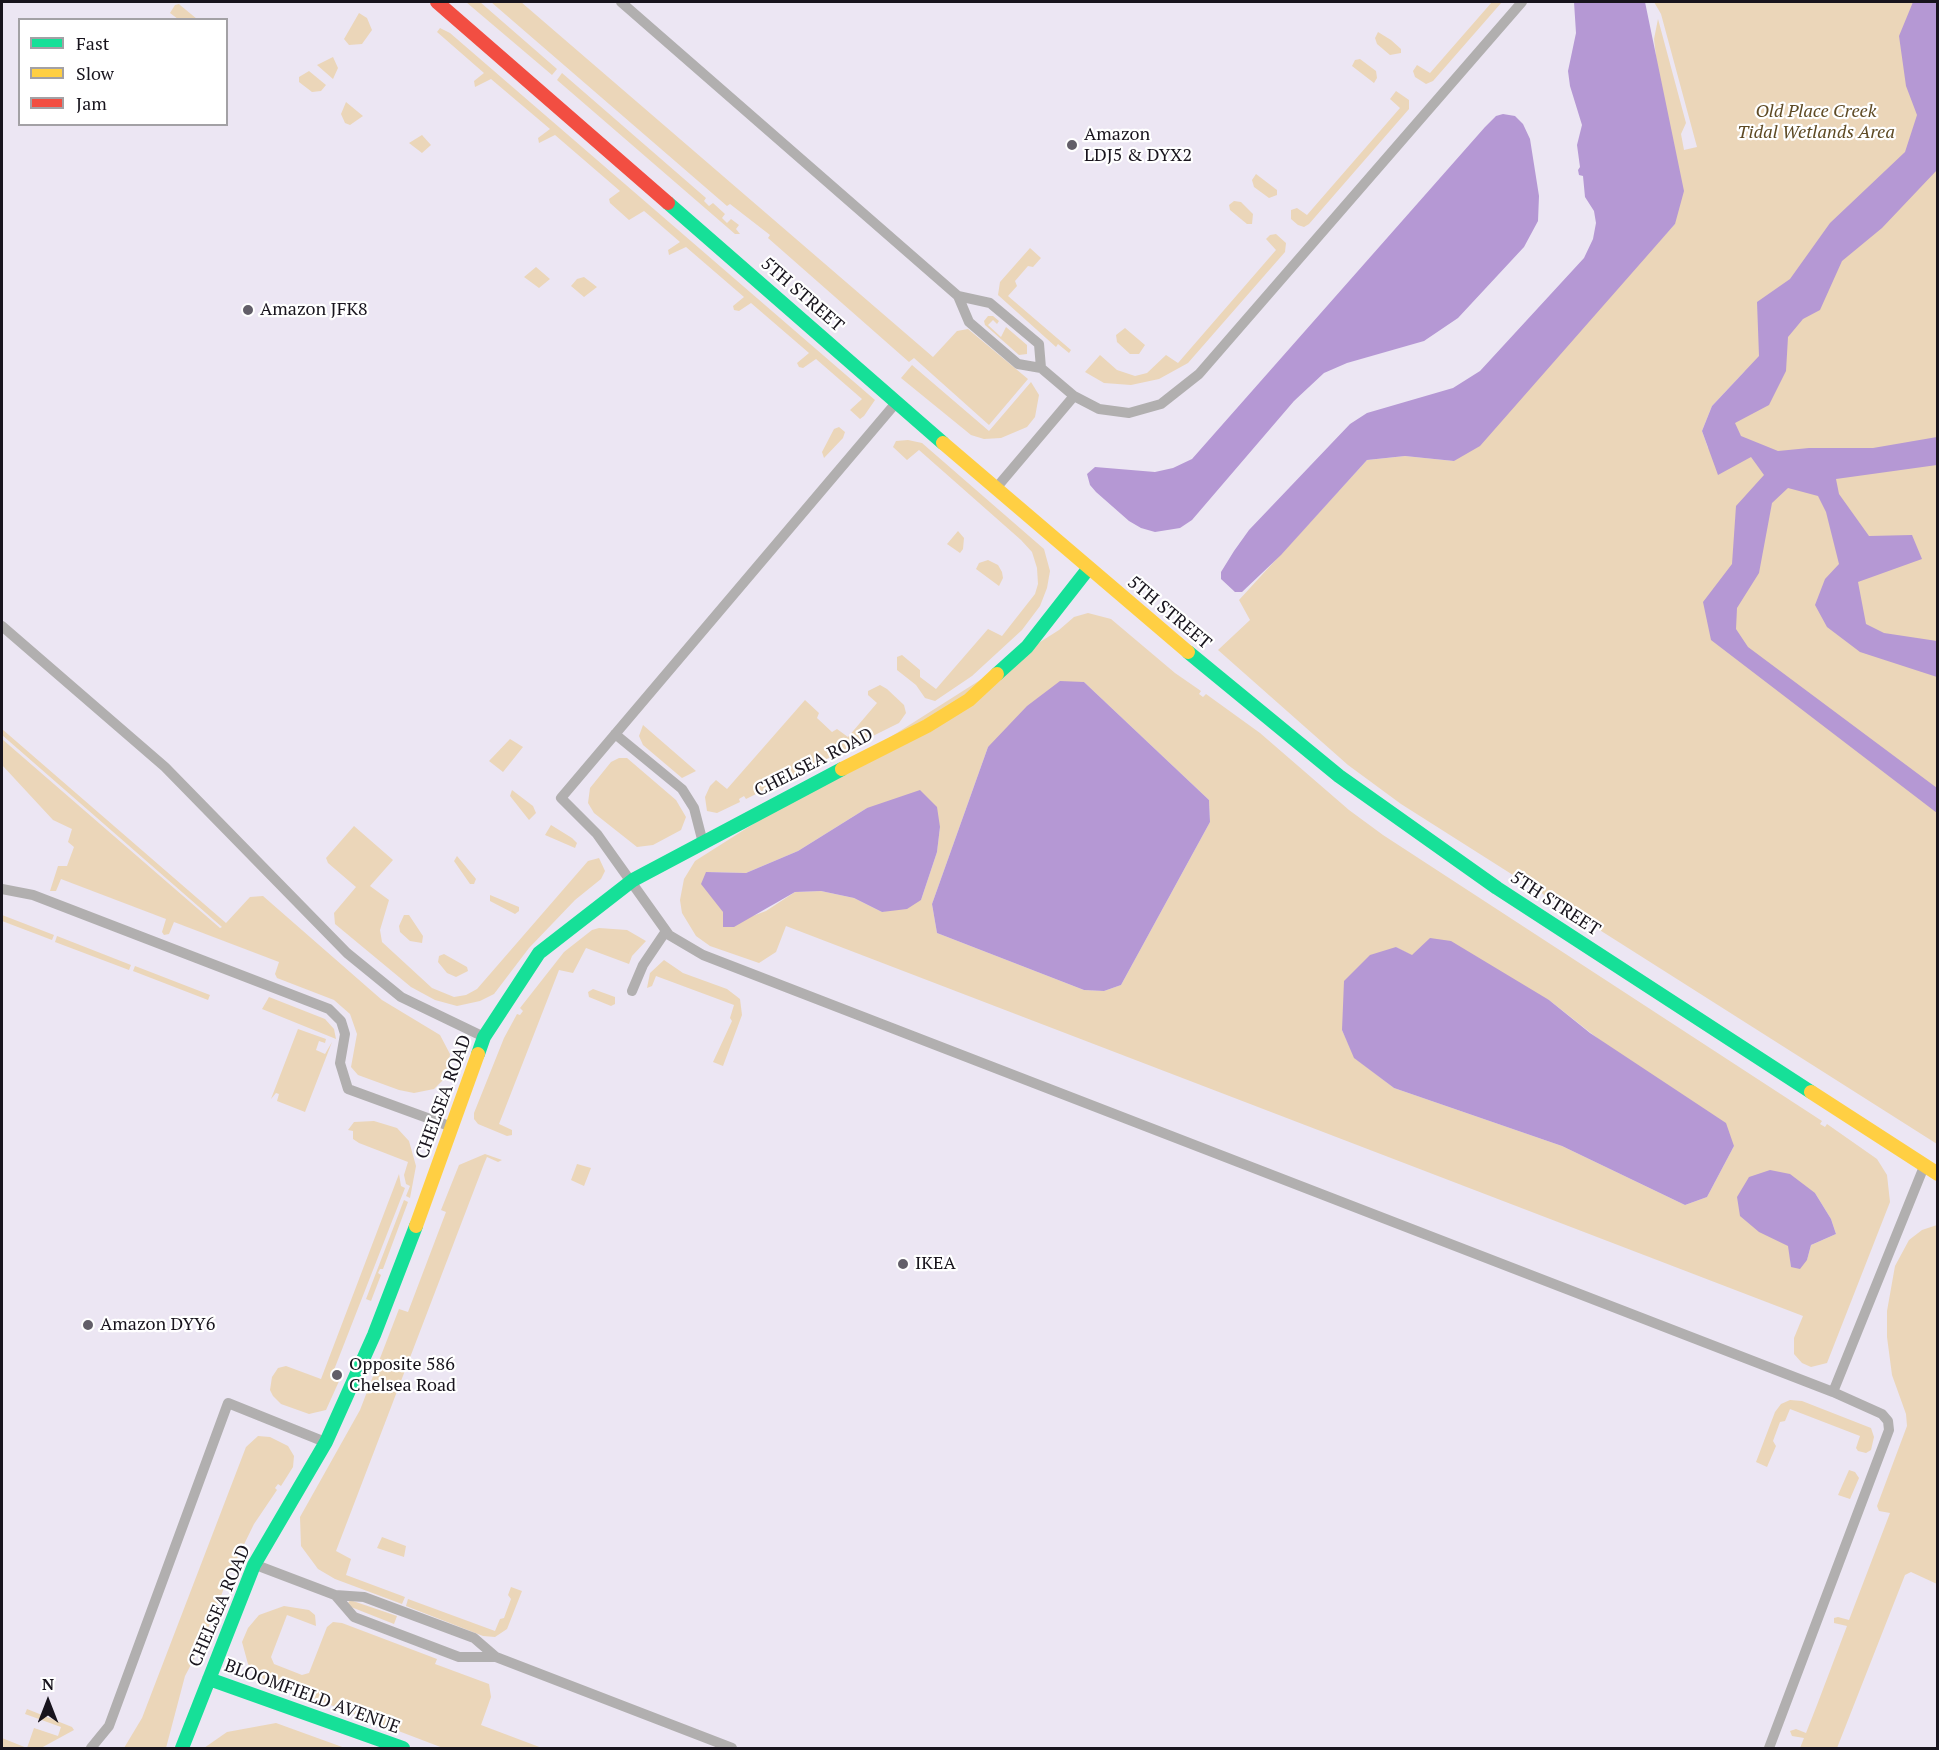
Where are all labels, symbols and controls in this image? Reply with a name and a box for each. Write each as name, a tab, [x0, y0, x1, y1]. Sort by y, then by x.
legend	[18, 18, 228, 126]
text: Fast	[76, 31, 109, 55]
text: Slow	[76, 61, 114, 85]
text: Jam	[76, 91, 107, 115]
park label: Old Place Creek Tidal Wetlands Area	[1737, 101, 1895, 144]
place label: Amazon LDJ5 & DYX2	[1084, 124, 1192, 166]
marker: Amazon LDJ5 & DYX2	[1065, 138, 1079, 152]
street label: 5TH STREET	[756, 253, 848, 337]
place label: Amazon JFK8	[260, 299, 368, 321]
marker: Amazon JFK8	[241, 303, 255, 317]
street label: 5TH STREET	[1123, 572, 1215, 654]
street label: CHELSEA ROAD	[751, 724, 877, 802]
street label: 5TH STREET	[1506, 867, 1604, 941]
street label: CHELSEA ROAD	[412, 1032, 476, 1162]
place label: IKEA	[915, 1253, 956, 1275]
marker: IKEA	[896, 1257, 910, 1271]
place label: Amazon DYY6	[100, 1314, 215, 1336]
marker: Amazon DYY6	[81, 1318, 95, 1332]
place label: Opposite 586 Chelsea Road	[349, 1354, 456, 1396]
marker: Opposite 586 Chelsea Road	[330, 1368, 344, 1382]
street label: CHELSEA ROAD	[185, 1542, 255, 1670]
street label: BLOOMFIELD AVENUE	[221, 1655, 403, 1739]
north arrow	[18, 1672, 78, 1732]
text: N	[42, 1673, 54, 1695]

